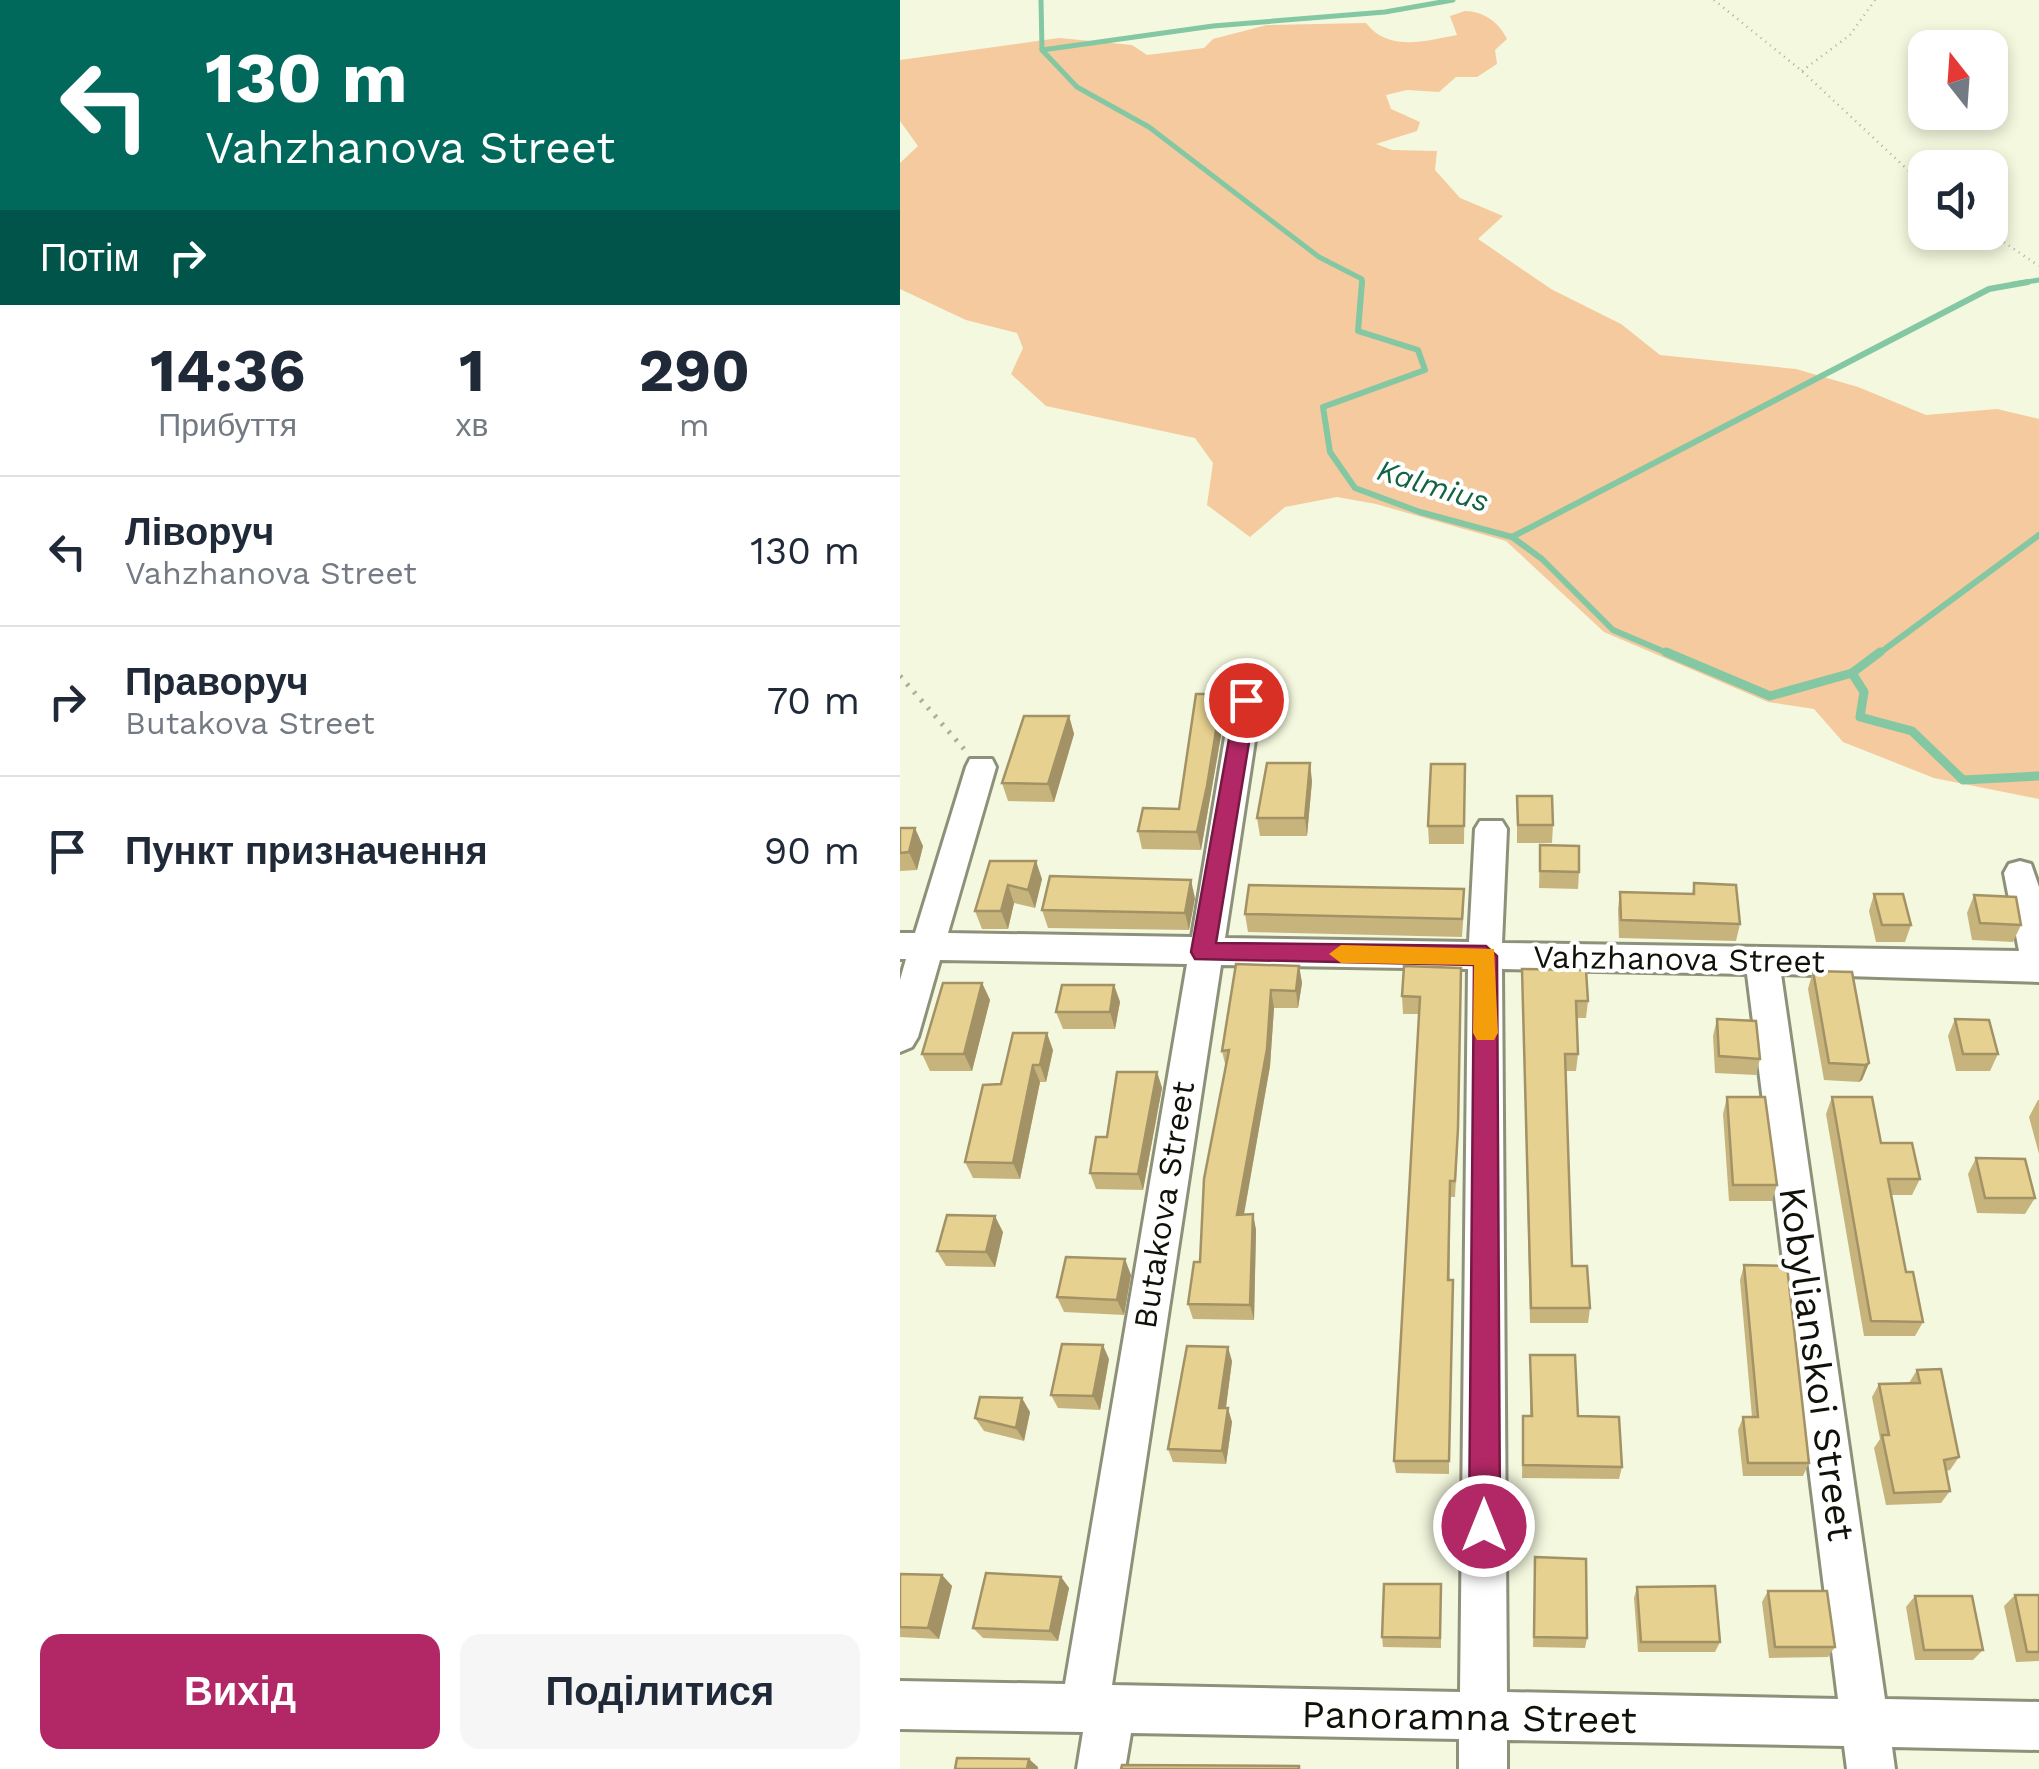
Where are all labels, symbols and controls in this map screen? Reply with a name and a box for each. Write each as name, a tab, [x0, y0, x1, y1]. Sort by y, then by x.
north arrow	[1908, 30, 2008, 130]
map controls	[1908, 30, 2008, 250]
text: 130 m	[205, 37, 408, 119]
icon: left	[40, 40, 170, 170]
text: Vahzhanova Street	[205, 121, 615, 174]
button: sound	[1908, 150, 2008, 250]
icon: right	[160, 230, 215, 285]
text: Потім	[40, 236, 140, 280]
text: 14:36	[150, 335, 305, 406]
text: 1	[459, 335, 485, 406]
text: 290	[639, 335, 750, 406]
text: Прибуття	[158, 406, 297, 444]
text: хв	[455, 406, 488, 444]
text: m	[679, 406, 709, 444]
water label: Kalmius	[1373, 452, 1493, 519]
text: Ліворуч	[125, 510, 274, 554]
icon: left	[40, 524, 95, 579]
text: 130 m	[750, 529, 860, 573]
text: Vahzhanova Street	[125, 554, 417, 592]
pin	[1204, 658, 1289, 743]
text: Праворуч	[125, 660, 309, 704]
icon: arrive	[1219, 673, 1274, 728]
icon: right	[40, 674, 95, 729]
text: 70 m	[767, 679, 860, 723]
text: Butakova Street	[125, 704, 375, 742]
icon: arrive	[40, 824, 95, 879]
text: Пункт призначення	[125, 829, 488, 873]
text: 90 m	[764, 829, 860, 873]
street label: Vahzhanova Street	[1533, 937, 1825, 981]
street label: Butakova Street	[1126, 1079, 1202, 1331]
street label: Kobylianskoi Street	[1770, 1184, 1864, 1544]
position arrow	[1432, 1474, 1536, 1578]
button: Вихід	[40, 1634, 440, 1749]
button: Поділитися	[460, 1634, 860, 1749]
street label: Panoramna Street	[1301, 1692, 1637, 1742]

